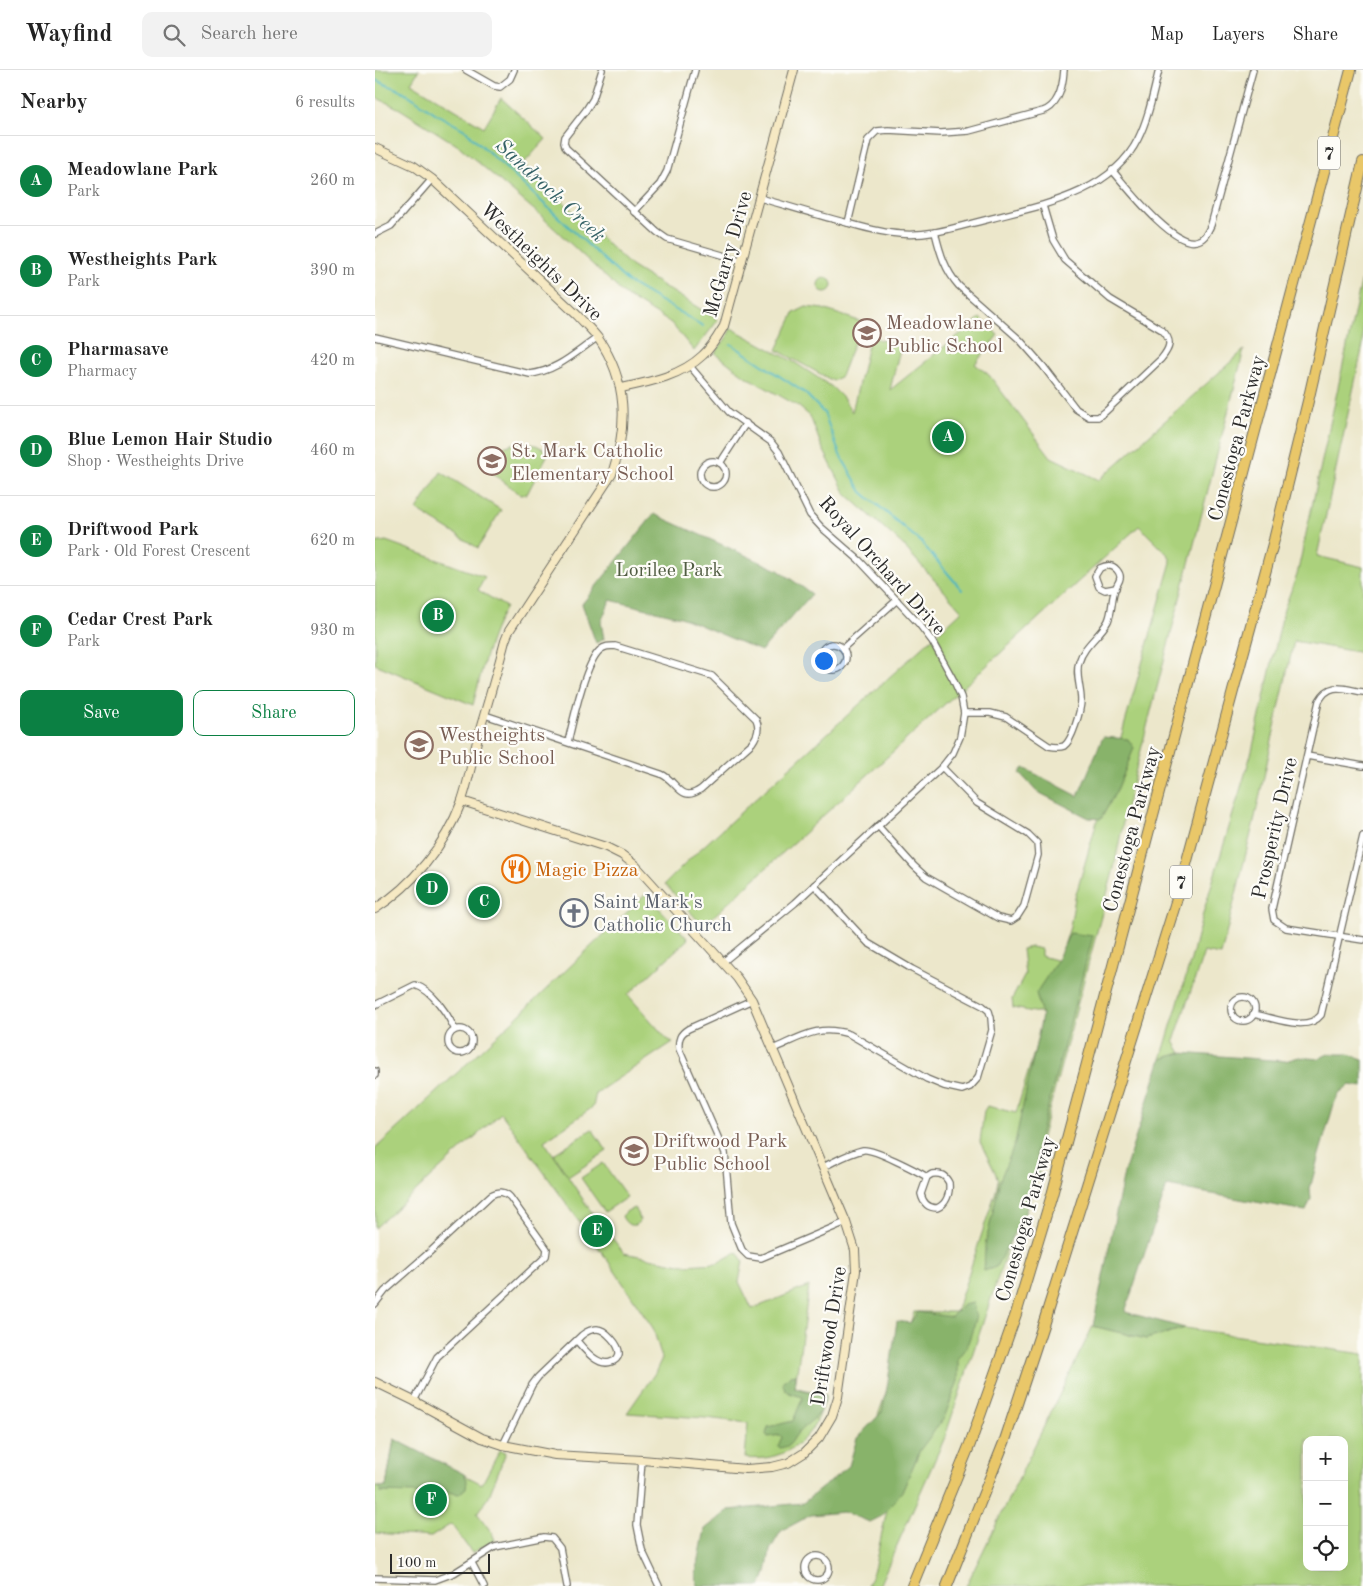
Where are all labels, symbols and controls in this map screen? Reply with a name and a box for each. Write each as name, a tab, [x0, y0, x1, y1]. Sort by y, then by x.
search box	[142, 12, 492, 57]
icon: search	[160, 21, 188, 49]
text: Wayfind	[25, 23, 112, 47]
text: Search here	[200, 25, 298, 44]
text: Map	[1150, 26, 1184, 44]
text: Layers	[1212, 26, 1264, 44]
text: Share	[1292, 26, 1338, 44]
text: Nearby	[20, 92, 88, 113]
text: 6 results	[295, 95, 355, 111]
water label: Sandrock Creek	[491, 135, 609, 247]
road number: 7	[1318, 136, 1340, 170]
text: Meadowlane Park	[67, 161, 218, 180]
text: A	[30, 173, 42, 189]
text: 260 m	[310, 173, 355, 189]
text: Park	[67, 184, 100, 200]
street label: McGarry Drive	[701, 189, 757, 320]
street label: Westheights Drive	[476, 199, 605, 325]
text: Westheights Park	[67, 251, 218, 270]
text: B	[30, 263, 42, 279]
text: 390 m	[310, 263, 355, 279]
text: Park	[67, 274, 100, 290]
place label: Meadowlane Public School	[886, 314, 1003, 357]
school or university icon: Meadowlane Public School	[852, 318, 882, 348]
text: Pharmasave	[67, 341, 169, 360]
text: C	[31, 353, 41, 369]
text: 420 m	[310, 353, 355, 369]
street label: Conestoga Parkway	[1206, 353, 1270, 524]
text: Pharmacy	[67, 364, 137, 380]
pin: A	[932, 418, 964, 456]
text: Blue Lemon Hair Studio	[67, 431, 273, 450]
place label: St. Mark Catholic Elementary School	[511, 442, 674, 485]
text: D	[30, 443, 42, 459]
text: 460 m	[310, 443, 355, 459]
school or university icon: St. Mark Catholic Elementary School	[477, 446, 507, 476]
text: Shop · Westheights Drive	[67, 454, 244, 470]
street label: Royal Orchard Drive	[814, 493, 949, 640]
text: Driftwood Park	[67, 521, 199, 540]
text: E	[30, 533, 42, 549]
text: 620 m	[310, 533, 355, 549]
text: Park · Old Forest Crescent	[67, 544, 250, 560]
park label: Lorilee Park	[615, 561, 723, 581]
pin: B	[422, 597, 454, 635]
text: Cedar Crest Park	[67, 611, 213, 630]
text: F	[31, 623, 41, 639]
text: 930 m	[310, 623, 355, 639]
text: Park	[67, 634, 100, 650]
your location	[811, 648, 837, 674]
button: Save	[20, 690, 183, 736]
button: Share	[193, 690, 355, 736]
place label: Westheights Public School	[438, 726, 555, 769]
school or university icon: Westheights Public School	[404, 730, 434, 760]
street label: Conestoga Parkway	[1101, 744, 1165, 915]
street label: Prosperity Drive	[1250, 756, 1302, 901]
restaurant icon: Magic Pizza	[501, 854, 531, 884]
place label: Magic Pizza	[535, 861, 639, 881]
road number: 7	[1170, 866, 1192, 899]
pin: D	[416, 870, 448, 908]
pin: C	[468, 883, 500, 921]
place label: Saint Mark's Catholic Church	[593, 893, 732, 936]
church icon: Saint Mark's Catholic Church	[559, 898, 589, 928]
place label: Driftwood Park Public School	[653, 1132, 787, 1175]
street label: Conestoga Parkway	[994, 1134, 1060, 1305]
school or university icon: Driftwood Park Public School	[619, 1136, 649, 1166]
pin: E	[581, 1212, 613, 1250]
street label: Driftwood Drive	[809, 1265, 851, 1408]
map controls	[1303, 1436, 1348, 1571]
button: +	[1303, 1436, 1348, 1481]
pin: F	[415, 1481, 447, 1519]
button: −	[1303, 1481, 1348, 1526]
button: locate	[1303, 1526, 1348, 1571]
scale bar	[390, 1551, 490, 1574]
text: 100 m	[397, 1556, 436, 1570]

